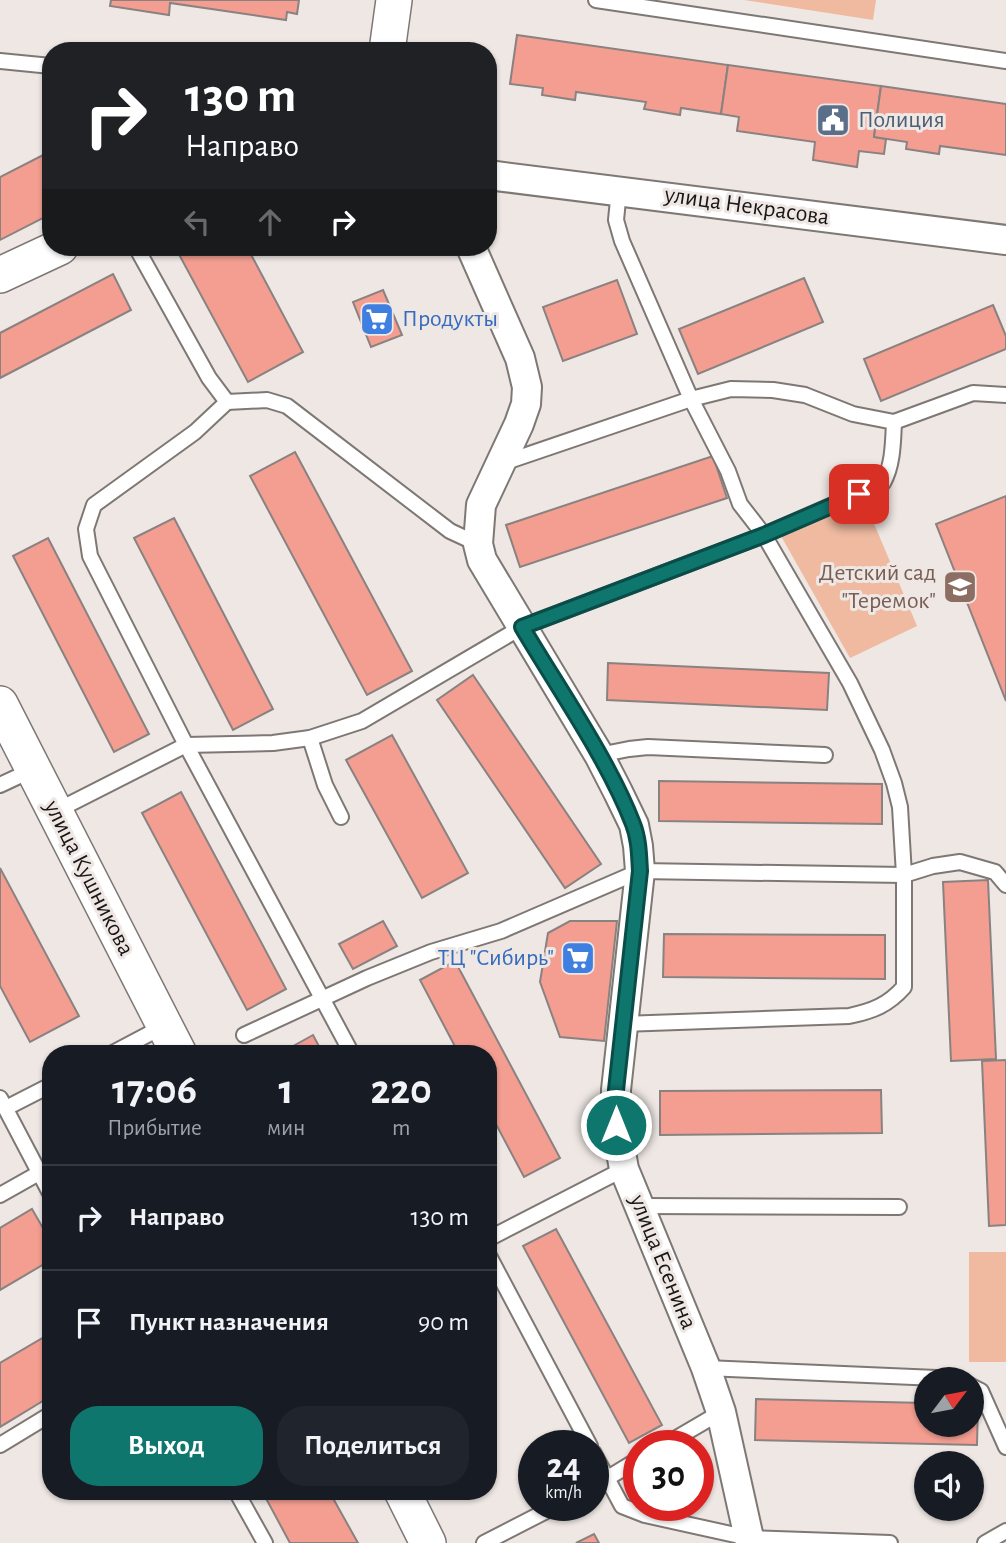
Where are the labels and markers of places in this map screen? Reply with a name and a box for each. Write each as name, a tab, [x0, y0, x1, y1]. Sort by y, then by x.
public building icon: Полиция	[814, 101, 852, 139]
place label: Полиция	[858, 108, 945, 132]
supermarket icon: Продукты	[358, 300, 396, 338]
place label: Продукты	[402, 307, 498, 331]
pin	[829, 464, 889, 524]
place label: Детский сад "Теремок"	[819, 561, 936, 613]
school or university icon: Детский сад "Теремок"	[941, 568, 979, 606]
supermarket icon: ТЦ "Сибирь"	[559, 939, 597, 977]
place label: ТЦ "Сибирь"	[438, 946, 554, 970]

